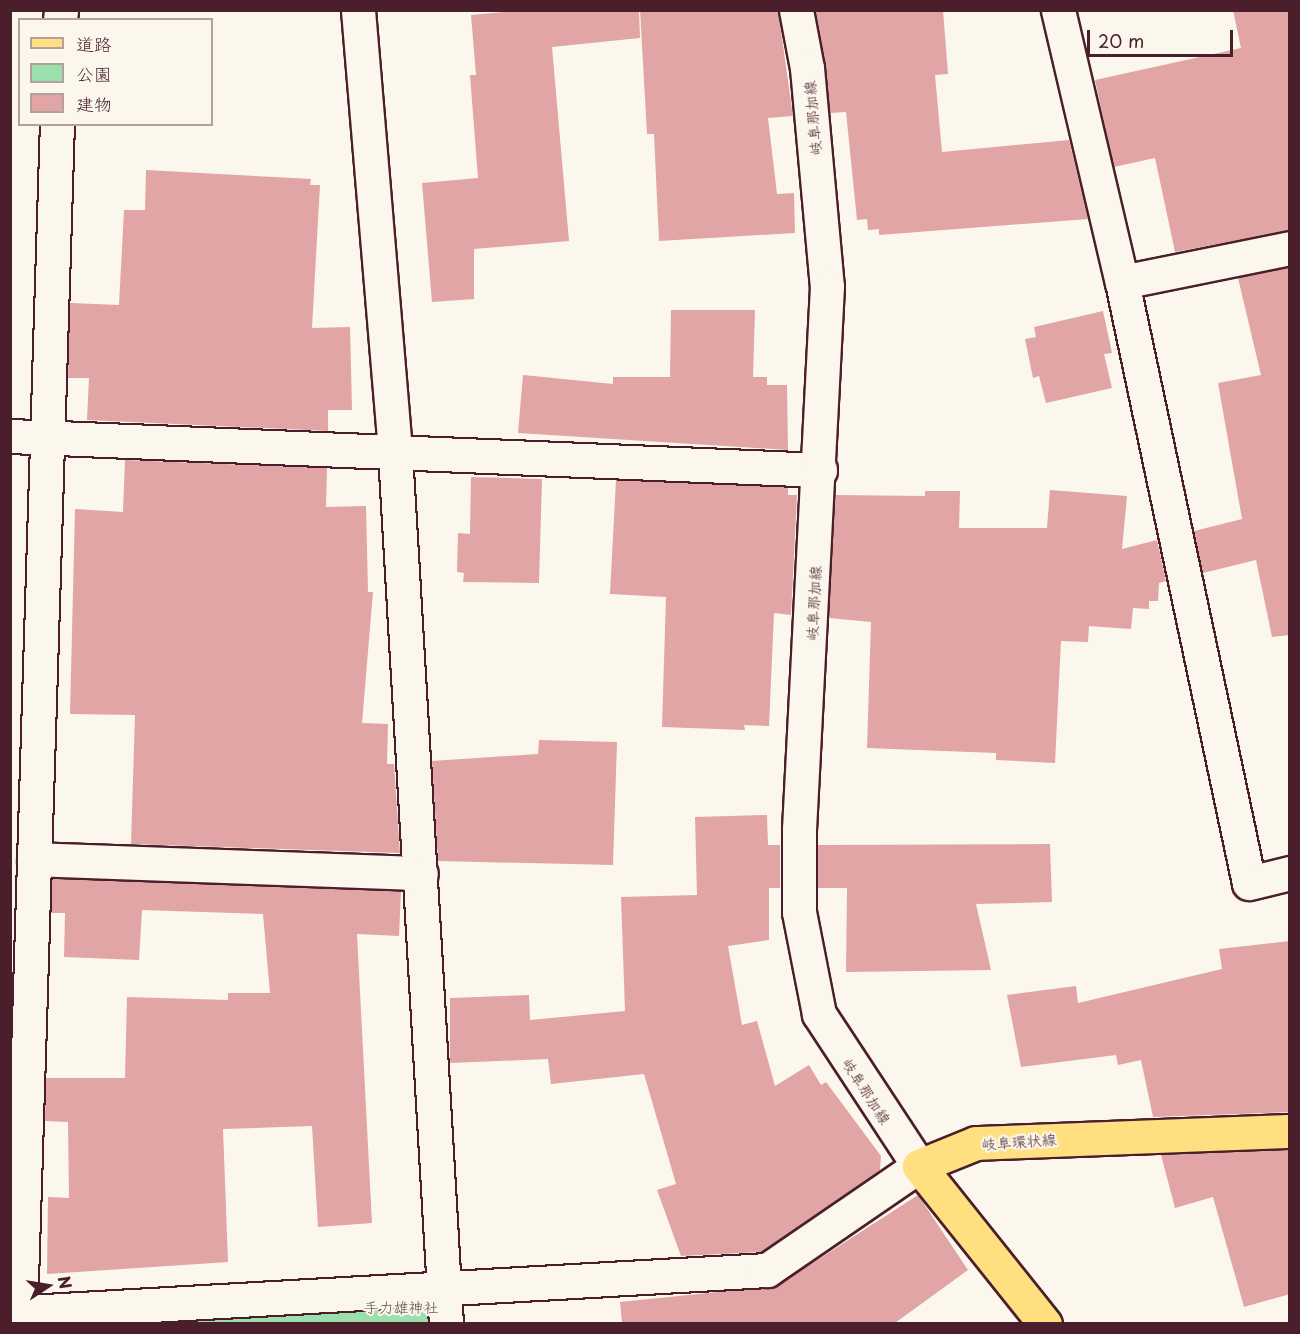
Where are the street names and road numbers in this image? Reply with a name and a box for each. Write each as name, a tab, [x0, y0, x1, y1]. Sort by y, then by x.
street label: 岐阜那加線	[800, 80, 824, 156]
street label: 岐阜那加線	[802, 565, 824, 641]
street label: 岐阜那加線	[839, 1055, 895, 1127]
street label: 岐阜環状線	[981, 1129, 1057, 1153]

